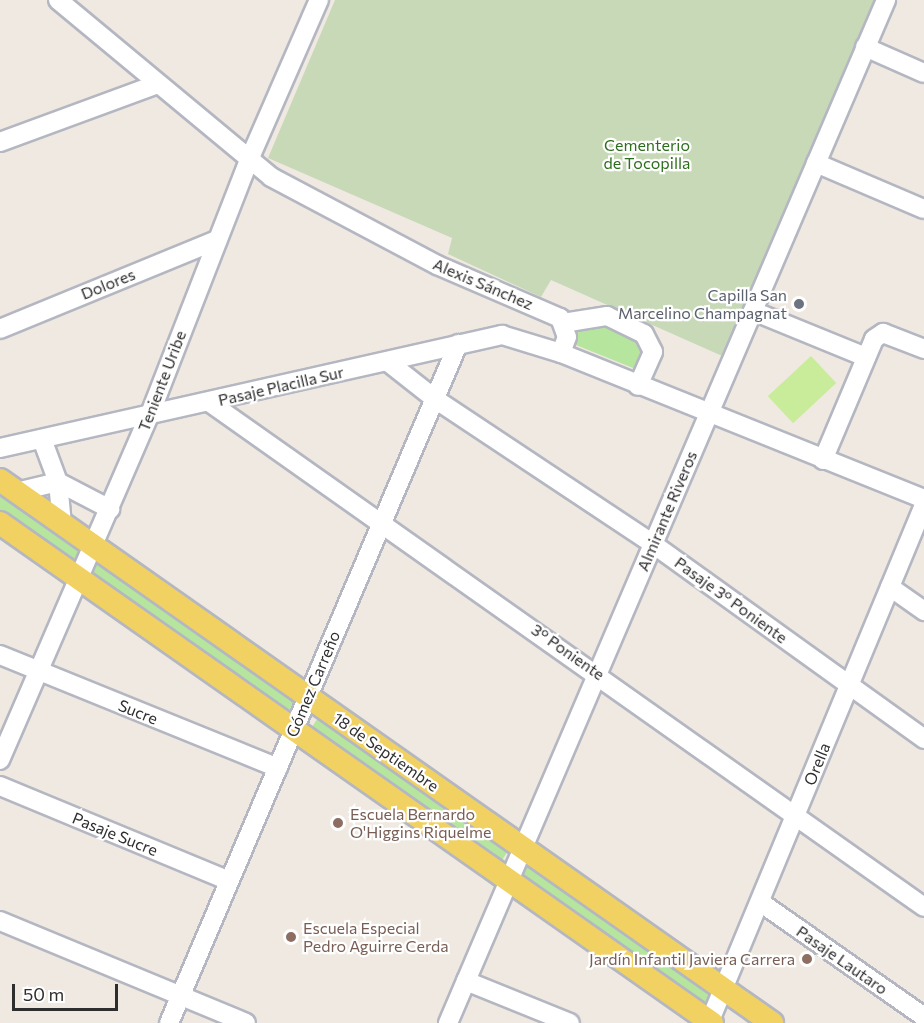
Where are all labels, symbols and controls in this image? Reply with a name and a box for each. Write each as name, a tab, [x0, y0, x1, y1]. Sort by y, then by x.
park label: Cementerio de Tocopilla	[604, 135, 690, 173]
street label: Alexis Sánchez	[430, 254, 536, 314]
street label: Dolores	[78, 264, 138, 304]
place label: Capilla San Marcelino Champagnat	[618, 285, 787, 323]
marker: Capilla San Marcelino Champagnat	[792, 297, 806, 311]
street label: Teniente Uribe	[134, 328, 190, 434]
street label: Pasaje Placilla Sur	[216, 362, 346, 410]
street label: Almirante Riveros	[633, 448, 701, 574]
street label: Pasaje 3° Poniente	[671, 553, 791, 647]
street label: 3° Poniente	[528, 620, 608, 684]
street label: Gómez Carreño	[282, 628, 344, 740]
street label: Sucre	[115, 695, 161, 729]
street label: 18 de Septiembre	[329, 708, 443, 796]
street label: Orella	[800, 740, 834, 788]
place label: Escuela Bernardo O'Higgins Riquelme	[350, 804, 491, 842]
street label: Pasaje Sucre	[69, 808, 161, 860]
marker: Escuela Bernardo O'Higgins Riquelme	[331, 816, 345, 830]
place label: Escuela Especial Pedro Aguirre Cerda	[303, 918, 449, 956]
street label: Pasaje Lautaro	[793, 922, 891, 998]
marker: Escuela Especial Pedro Aguirre Cerda	[284, 930, 298, 944]
place label: Jardín Infantil Javiera Carrera	[589, 949, 795, 969]
marker: Jardín Infantil Javiera Carrera	[800, 952, 814, 966]
scale bar	[15, 972, 122, 1010]
text: 50 m	[23, 983, 64, 1005]

